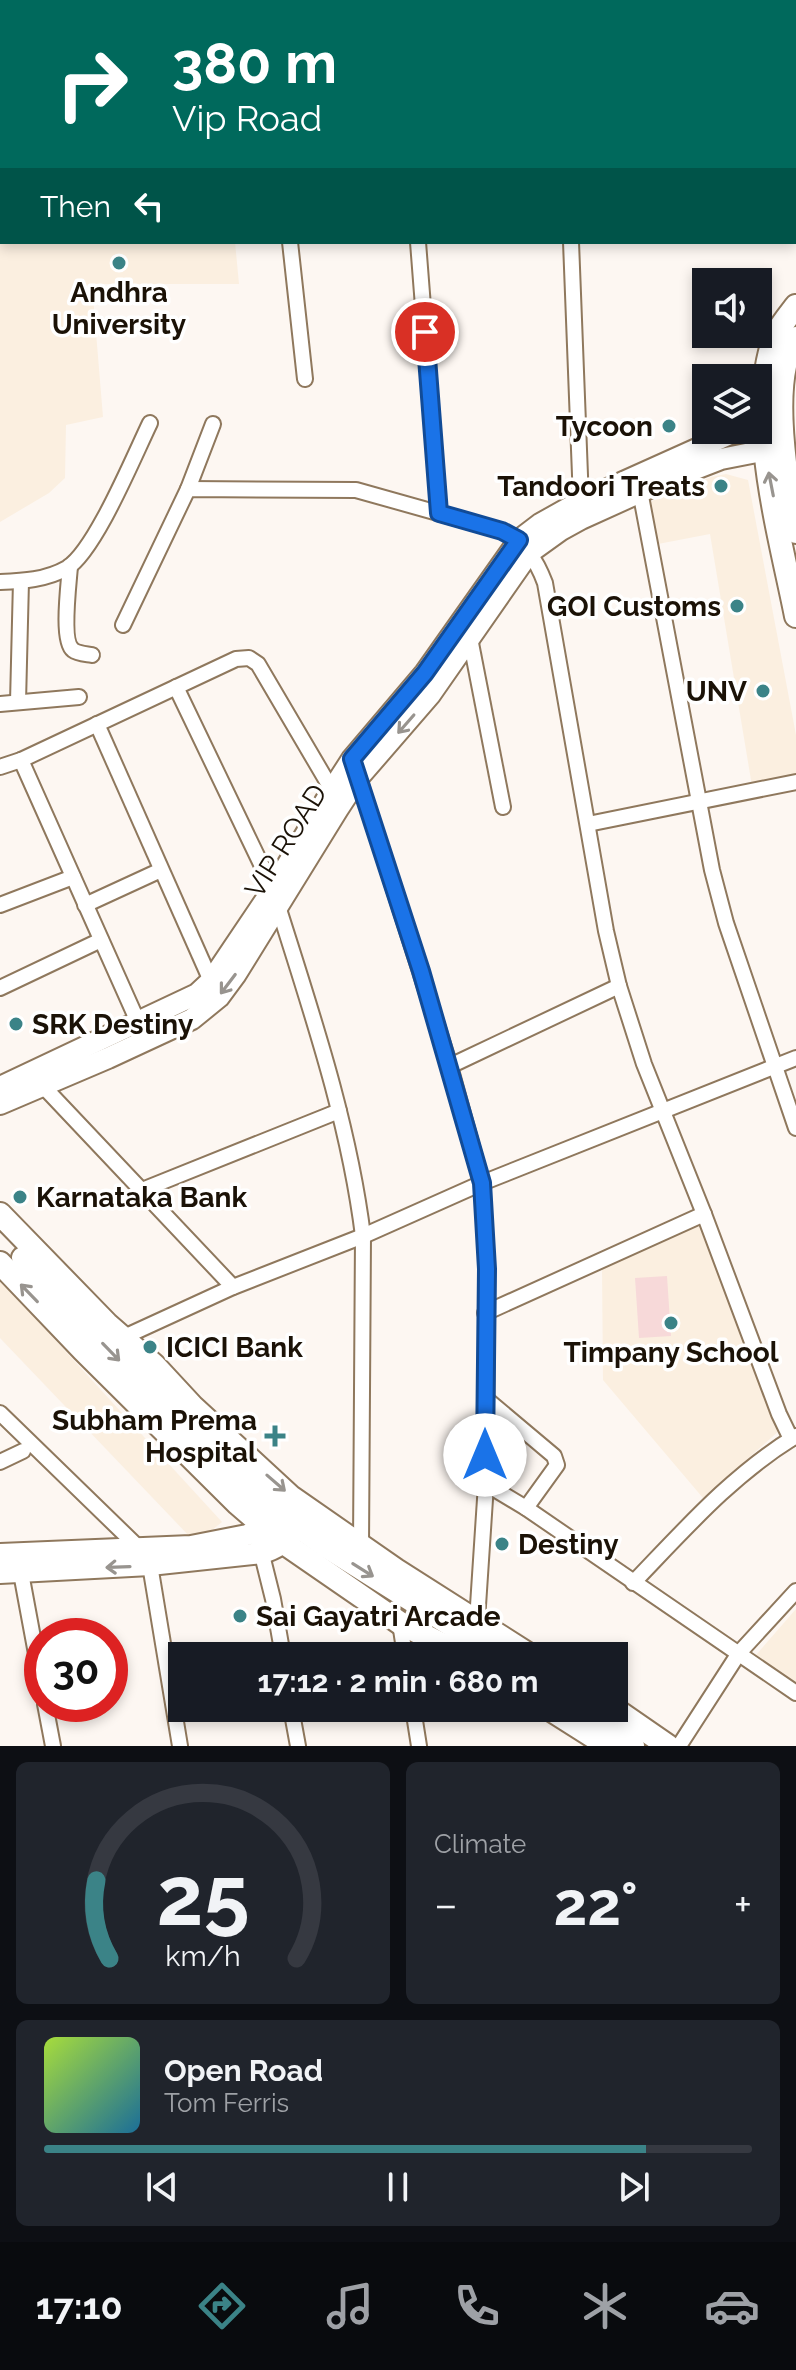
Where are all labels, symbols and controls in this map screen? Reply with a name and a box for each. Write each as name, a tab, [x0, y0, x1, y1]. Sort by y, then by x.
text: 380 m	[172, 30, 337, 96]
icon: right	[40, 32, 144, 136]
text: Vip Road	[172, 97, 322, 139]
icon: left	[127, 184, 171, 228]
text: Then	[40, 189, 111, 224]
marker: Andhra University	[110, 254, 128, 272]
map controls	[692, 268, 772, 444]
button: sound	[692, 268, 772, 348]
place label: Andhra University	[52, 276, 187, 341]
pin	[391, 298, 459, 366]
icon: arrive	[403, 310, 447, 354]
button: layers	[692, 364, 772, 444]
place label: Tycoon	[556, 410, 653, 443]
marker: Tycoon	[660, 417, 678, 435]
place label: Tandoori Treats	[497, 470, 705, 503]
one-way arrow	[762, 472, 777, 498]
marker: Tandoori Treats	[712, 477, 730, 495]
place label: GOI Customs	[547, 590, 721, 623]
marker: GOI Customs	[728, 597, 746, 615]
place label: UNV	[686, 675, 747, 708]
marker: UNV	[754, 682, 772, 700]
one-way arrow	[397, 713, 415, 733]
street label: VIP ROAD	[238, 778, 334, 904]
one-way arrow	[220, 973, 237, 995]
place label: SRK Destiny	[32, 1008, 194, 1041]
marker: SRK Destiny	[7, 1015, 25, 1033]
place label: Karnataka Bank	[36, 1181, 248, 1214]
marker: Karnataka Bank	[11, 1188, 29, 1206]
one-way arrow	[19, 1283, 38, 1303]
marker: Timpany School	[662, 1314, 680, 1332]
place label: ICICI Bank	[166, 1331, 303, 1364]
place label: Timpany School	[563, 1336, 779, 1369]
marker: ICICI Bank	[141, 1338, 159, 1356]
one-way arrow	[101, 1342, 120, 1361]
place label: Subham Prema Hospital	[52, 1404, 257, 1469]
position arrow	[443, 1413, 527, 1497]
marker: Subham Prema Hospital	[264, 1425, 286, 1447]
one-way arrow	[265, 1474, 285, 1492]
place label: Destiny	[518, 1528, 619, 1561]
marker: Destiny	[493, 1535, 511, 1553]
one-way arrow	[105, 1559, 132, 1574]
one-way arrow	[351, 1563, 374, 1579]
place label: Sai Gayatri Arcade	[256, 1600, 501, 1633]
marker: Sai Gayatri Arcade	[231, 1607, 249, 1625]
speed limit sign: 30	[24, 1618, 128, 1722]
text: 17:12 · 2 min · 680 m	[258, 1664, 538, 1699]
text: Climate	[434, 1829, 526, 1859]
text: 25	[156, 1847, 250, 1944]
text: 22°	[554, 1869, 638, 1939]
text: −	[434, 1879, 458, 1930]
text: +	[734, 1879, 752, 1930]
text: km/h	[165, 1939, 241, 1973]
text: Open Road	[164, 2053, 323, 2088]
text: Tom Ferris	[164, 2088, 289, 2118]
icon: previous	[140, 2165, 184, 2209]
icon: pause	[376, 2165, 420, 2209]
icon: next	[612, 2165, 656, 2209]
icon: directions	[194, 2278, 250, 2334]
icon: music	[322, 2278, 378, 2334]
icon: phone	[449, 2278, 505, 2334]
icon: climate	[577, 2278, 633, 2334]
icon: car	[704, 2278, 760, 2334]
text: 17:10	[36, 2285, 123, 2327]

